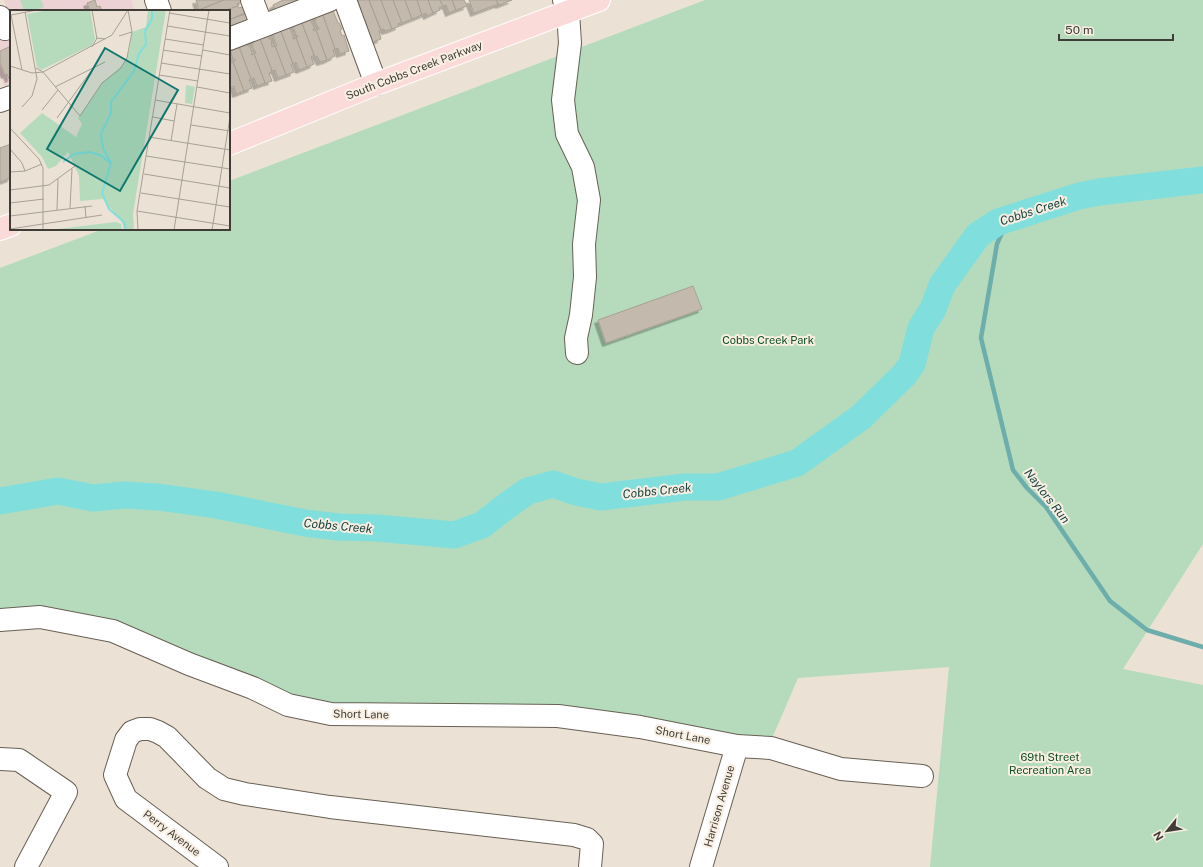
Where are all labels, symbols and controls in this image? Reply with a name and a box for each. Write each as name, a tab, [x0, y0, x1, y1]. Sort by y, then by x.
inset map	[10, 10, 230, 230]
scale bar	[1059, 16, 1173, 42]
text: 50 m	[1065, 23, 1093, 37]
street label: South Cobbs Creek Parkway	[344, 38, 484, 102]
water label: Cobbs Creek	[998, 194, 1068, 228]
park label: Cobbs Creek Park	[722, 334, 814, 346]
water label: Naylors Run	[1021, 466, 1073, 526]
water label: Cobbs Creek	[622, 480, 693, 502]
water label: Cobbs Creek	[303, 516, 373, 536]
street label: Short Lane	[333, 708, 389, 720]
street label: Short Lane	[654, 724, 712, 746]
park label: 69th Street Recreation Area	[1009, 751, 1091, 776]
street label: Harrison Avenue	[702, 764, 736, 848]
street label: Perry Avenue	[141, 808, 203, 858]
north arrow	[1147, 811, 1187, 851]
text: N	[1151, 829, 1166, 843]

